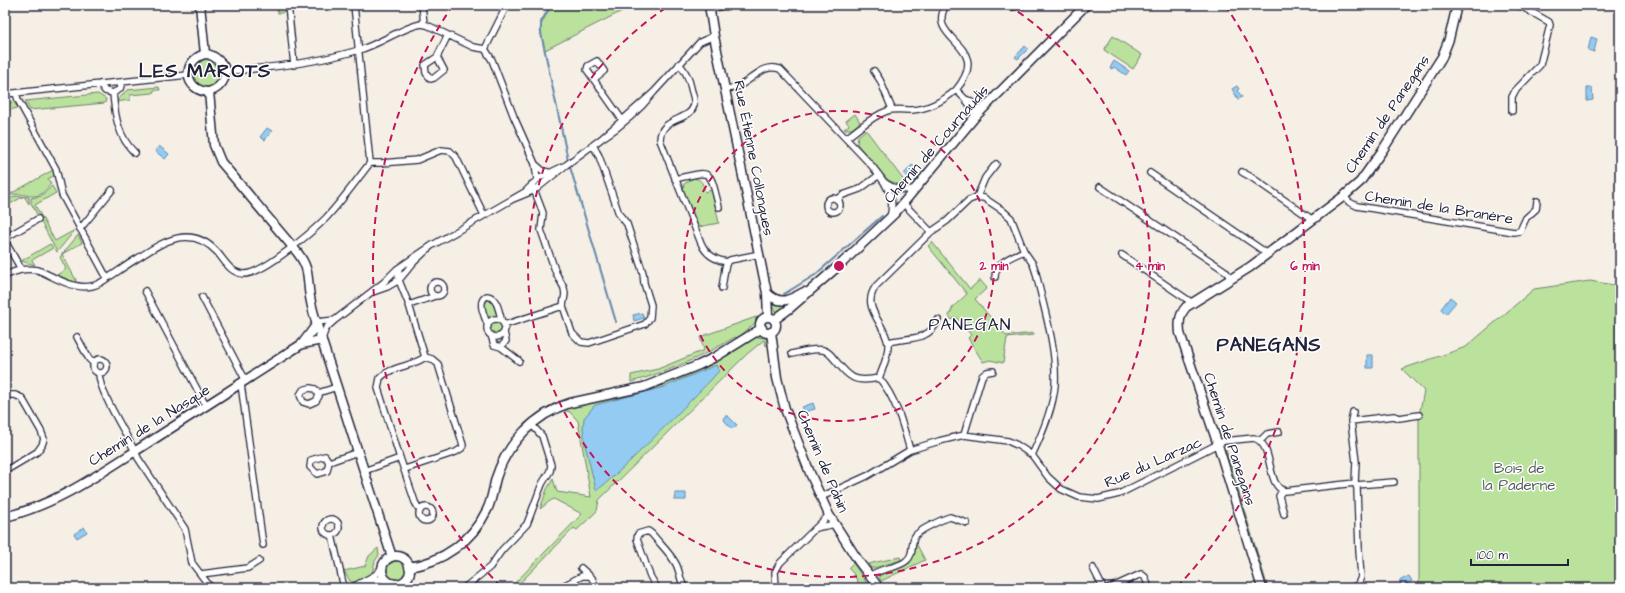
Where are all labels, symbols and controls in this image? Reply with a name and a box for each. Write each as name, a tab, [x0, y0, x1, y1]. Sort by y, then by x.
street label: Chemin de Panegans	[1340, 51, 1436, 178]
district label: LES MAROTS	[139, 58, 271, 85]
street label: Rue Étienne Collongues	[727, 79, 779, 238]
street label: Chemin de Cournaudis	[879, 80, 994, 208]
street label: Chemin de la Branère	[1363, 185, 1515, 230]
text: 2 min	[979, 258, 1008, 275]
text: 4 min	[1135, 258, 1165, 275]
text: 6 min	[1290, 258, 1320, 275]
centre of rings	[832, 259, 846, 273]
district label: PANEGAN	[929, 313, 1011, 337]
district label: PANEGANS	[1217, 332, 1321, 359]
street label: Chemin de Panegans	[1197, 370, 1261, 509]
street label: Chemin de la Nasque	[85, 380, 214, 471]
street label: Chemin de Pahin	[791, 407, 854, 516]
street label: Rue du Larzac	[1101, 431, 1206, 493]
park label: Bois de la Paderne	[1483, 458, 1555, 496]
scale bar	[1471, 541, 1568, 567]
text: 100 m	[1477, 547, 1508, 564]

